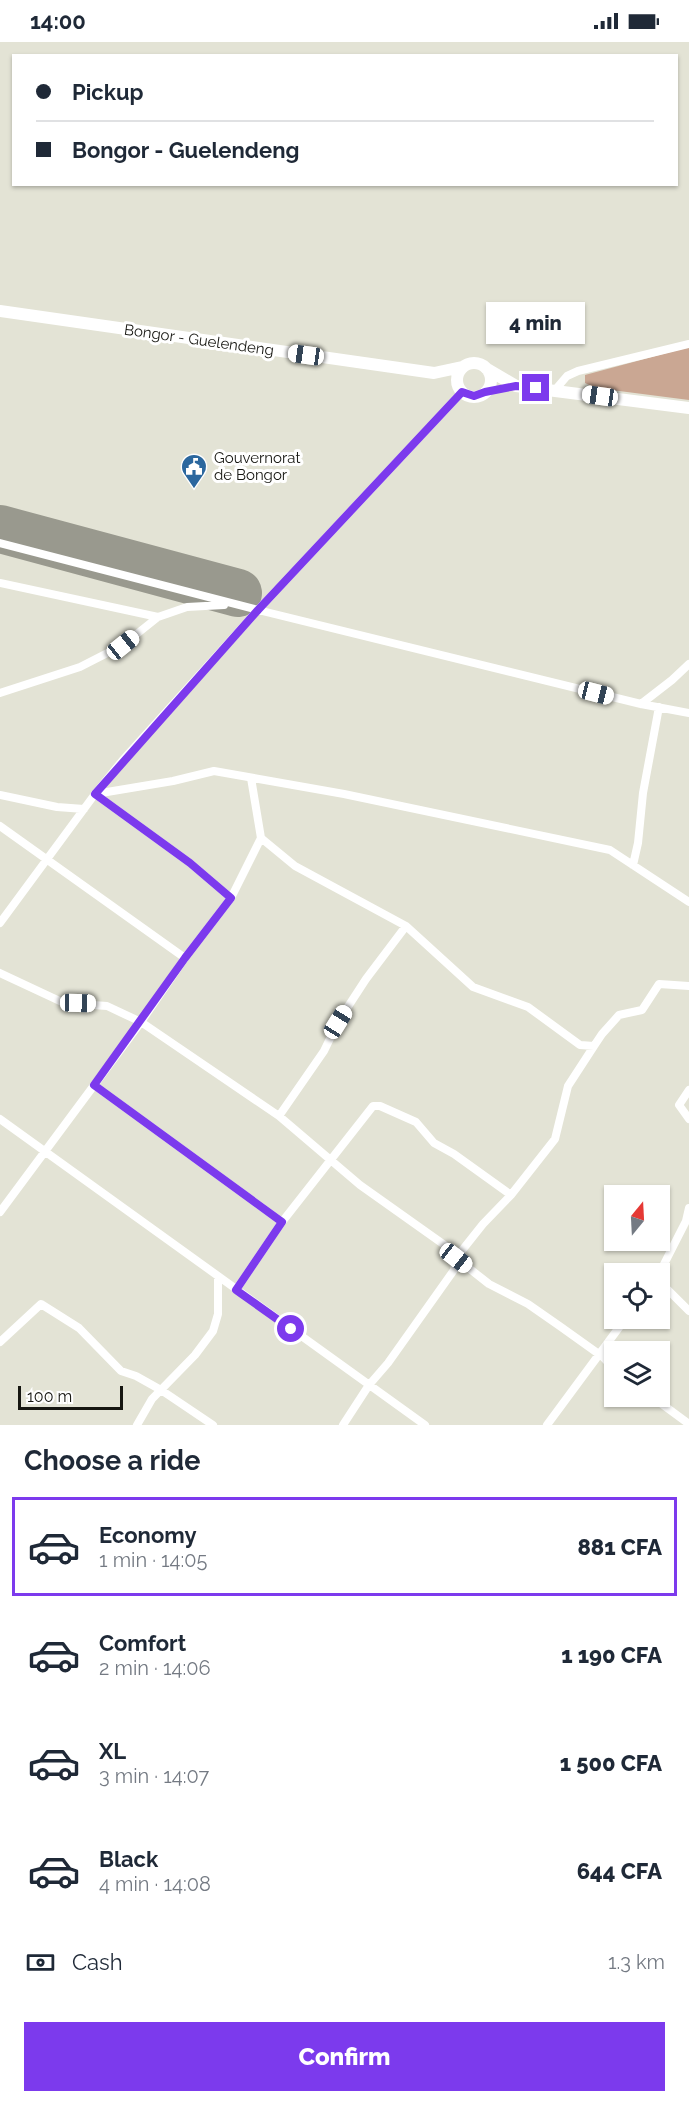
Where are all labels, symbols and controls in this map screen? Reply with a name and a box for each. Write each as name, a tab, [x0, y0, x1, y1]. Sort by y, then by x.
text: 14:00	[30, 8, 86, 34]
text: Pickup	[72, 79, 144, 105]
text: Bongor - Guelendeng	[72, 137, 299, 163]
callout: 4 min	[486, 301, 586, 343]
text: 4 min	[509, 311, 562, 335]
street label: Bongor - Guelendeng	[123, 321, 275, 359]
car	[287, 344, 325, 366]
route end	[522, 374, 549, 401]
car	[581, 385, 619, 407]
place label: Gouvernorat de Bongor	[214, 449, 300, 484]
public building icon: Gouvernorat de Bongor	[179, 452, 209, 490]
car	[103, 627, 143, 663]
car	[576, 680, 616, 706]
car	[60, 994, 96, 1012]
car	[321, 1002, 355, 1042]
north arrow	[604, 1185, 670, 1251]
map controls	[604, 1185, 670, 1407]
car	[436, 1240, 476, 1276]
button: locate	[604, 1263, 670, 1329]
route start	[277, 1315, 304, 1342]
button: layers	[604, 1341, 670, 1407]
scale bar	[18, 1383, 123, 1410]
text: 100 m	[27, 1387, 72, 1406]
text: Choose a ride	[24, 1445, 200, 1476]
icon: car	[27, 1520, 81, 1574]
text: Economy	[99, 1522, 197, 1548]
text: 881 CFA	[577, 1534, 662, 1560]
text: 1 min · 14:05	[99, 1548, 207, 1572]
icon: car	[27, 1628, 81, 1682]
text: Comfort	[99, 1630, 186, 1656]
text: 1 190 CFA	[561, 1642, 662, 1668]
text: 2 min · 14:06	[99, 1656, 210, 1680]
icon: car	[27, 1736, 81, 1790]
text: XL	[99, 1738, 126, 1764]
text: 1 500 CFA	[560, 1750, 662, 1776]
text: 3 min · 14:07	[99, 1764, 209, 1788]
icon: car	[27, 1844, 81, 1898]
text: Black	[99, 1846, 158, 1872]
text: 644 CFA	[577, 1858, 662, 1884]
text: 4 min · 14:08	[99, 1872, 211, 1896]
icon: cash	[24, 1946, 57, 1979]
text: Cash	[72, 1949, 123, 1975]
text: 1.3 km	[608, 1950, 665, 1974]
button: Confirm	[24, 2022, 665, 2091]

